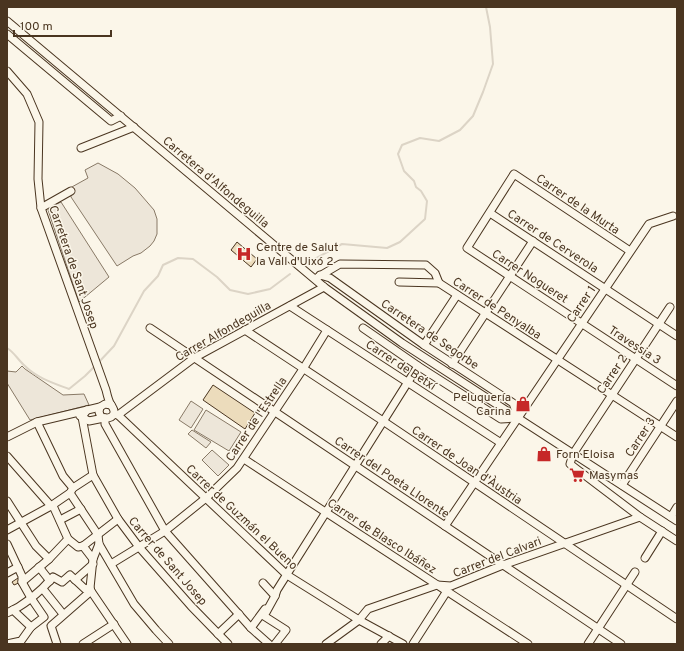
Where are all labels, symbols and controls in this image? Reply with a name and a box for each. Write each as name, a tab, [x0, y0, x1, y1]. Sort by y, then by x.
scale bar	[14, 12, 111, 38]
text: 100 m	[20, 19, 53, 35]
street label: Carretera d'Alfondeguilla	[159, 133, 272, 232]
street label: Carrer de la Murta	[532, 171, 622, 239]
street label: Carretera de Sant Josep	[44, 203, 102, 331]
street label: Carrer de Cerverola	[504, 206, 601, 277]
place label: Centre de Salut la Vall d'Uixó 2	[256, 240, 339, 270]
hospital icon: Centre de Salut la Vall d'Uixó 2	[235, 245, 253, 263]
street label: Carrer Nogueret	[488, 246, 571, 307]
street label: Carrer de Penyalba	[449, 274, 544, 344]
street label: Carrer 1	[564, 283, 600, 326]
street label: Carretera de Segorbe	[377, 296, 482, 374]
street label: Carrer Alfondeguilla	[173, 298, 274, 366]
street label: Travessia 3	[605, 323, 664, 369]
street label: Carrer de Betxí	[362, 337, 440, 395]
street label: Carrer 2	[594, 352, 632, 398]
street label: Carrer de l'Estrella	[223, 374, 291, 465]
place label: Peluquería Carina	[453, 390, 511, 420]
shop icon: Peluquería Carina	[514, 395, 532, 413]
street label: Carrer 3	[622, 415, 660, 461]
street label: Carrer de Joan d'Àustria	[408, 423, 525, 509]
street label: Carrer del Poeta Llorente	[331, 433, 452, 522]
shop icon: Forn Eloisa	[535, 445, 553, 463]
place label: Forn Eloisa	[556, 447, 615, 463]
street label: Carrer de Guzmán el Bueno	[182, 462, 301, 574]
supermarket icon: Masymas	[568, 466, 586, 484]
place label: Masymas	[589, 468, 639, 484]
street label: Carrer de Blasco Ibáñez	[324, 495, 439, 578]
street label: Carrer de Sant Josep	[124, 514, 210, 610]
street label: Carrer del Calvari	[451, 534, 544, 582]

